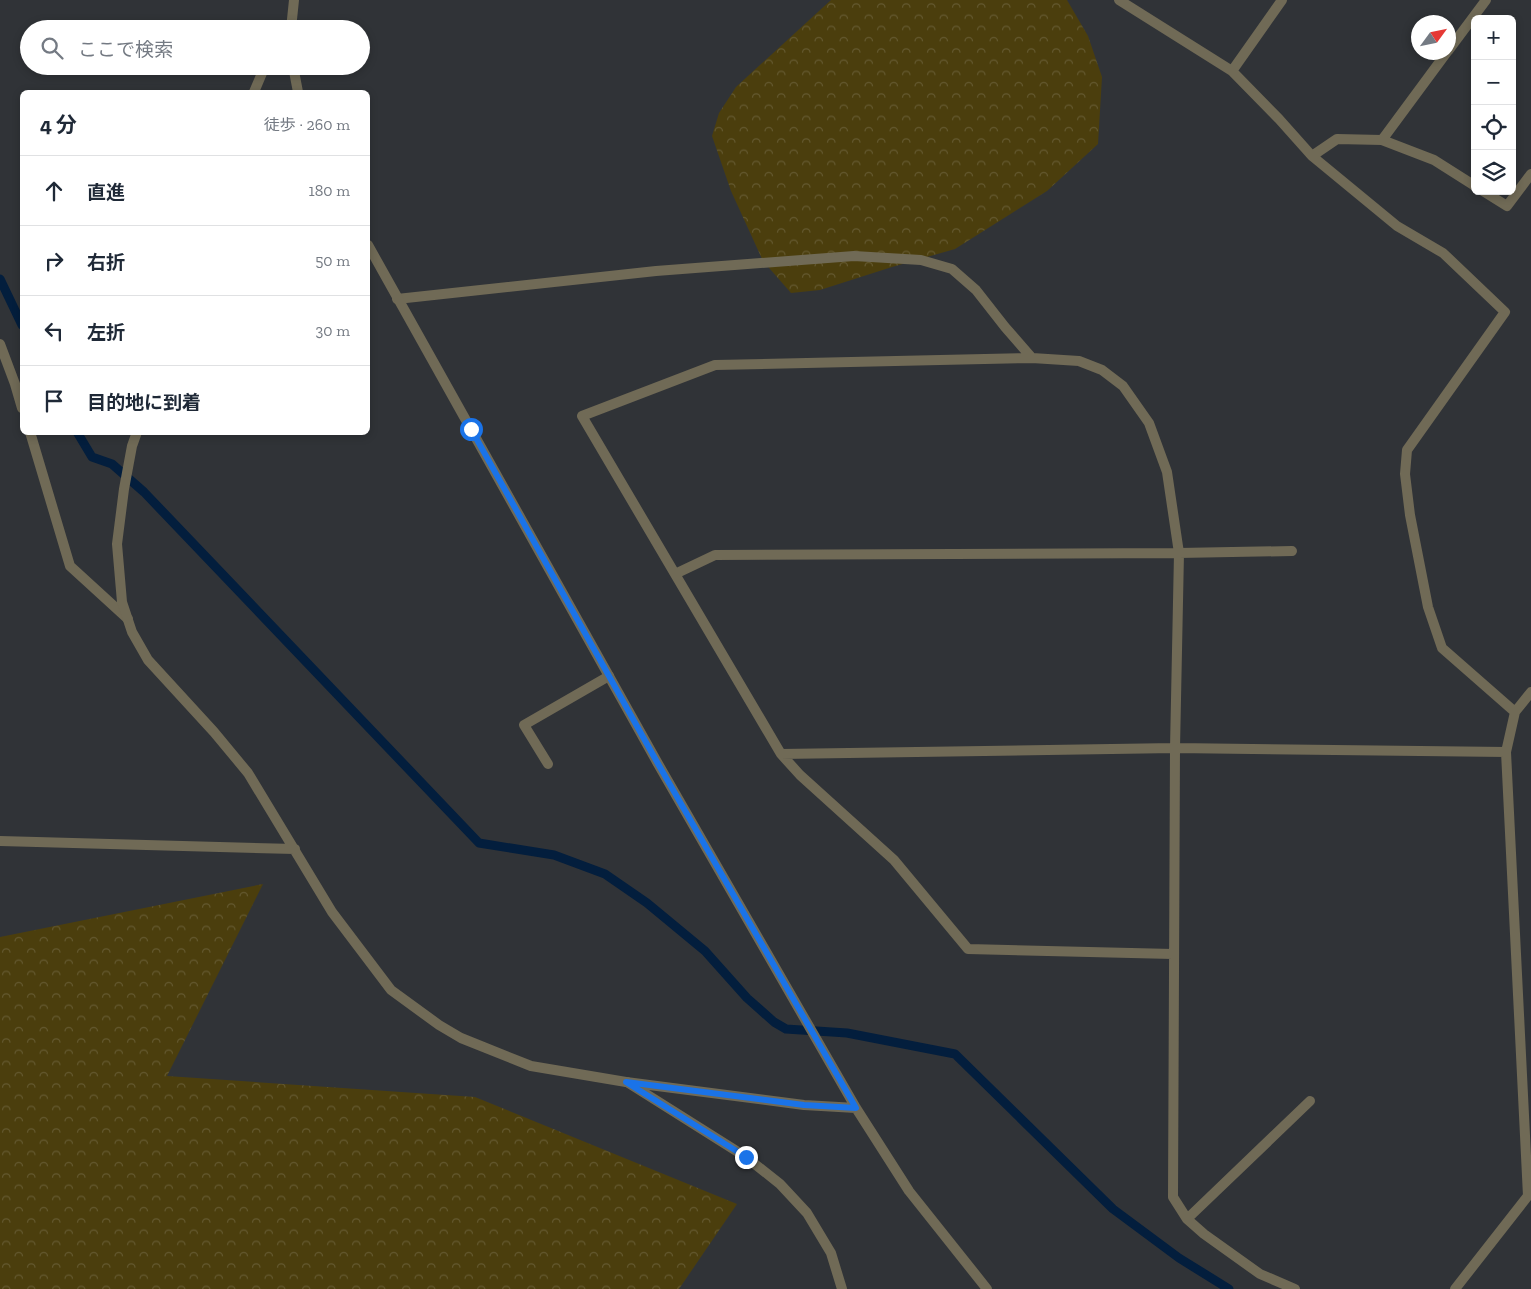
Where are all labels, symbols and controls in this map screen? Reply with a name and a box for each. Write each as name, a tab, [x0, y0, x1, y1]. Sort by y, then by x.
north arrow	[1411, 15, 1456, 60]
map controls	[1471, 15, 1516, 195]
button: +	[1471, 15, 1516, 60]
search box	[20, 20, 370, 75]
icon: search	[38, 34, 66, 62]
text: ここで検索	[78, 38, 173, 61]
button: −	[1471, 60, 1516, 105]
button: locate	[1471, 105, 1516, 150]
text: 4 分	[40, 112, 77, 137]
text: 徒歩 · 260 m	[264, 115, 350, 134]
button: layers	[1471, 150, 1516, 195]
icon: ahead	[40, 177, 68, 205]
text: 直進	[87, 181, 125, 204]
text: 180 m	[309, 181, 350, 200]
icon: right	[40, 247, 68, 275]
text: 右折	[87, 251, 125, 274]
text: 50 m	[315, 251, 350, 270]
icon: left	[40, 317, 68, 345]
text: 左折	[87, 321, 125, 344]
text: 30 m	[316, 321, 350, 340]
icon: arrive	[40, 387, 68, 415]
text: 目的地に到着	[87, 391, 201, 414]
route start	[460, 418, 483, 441]
route end	[735, 1146, 758, 1169]

